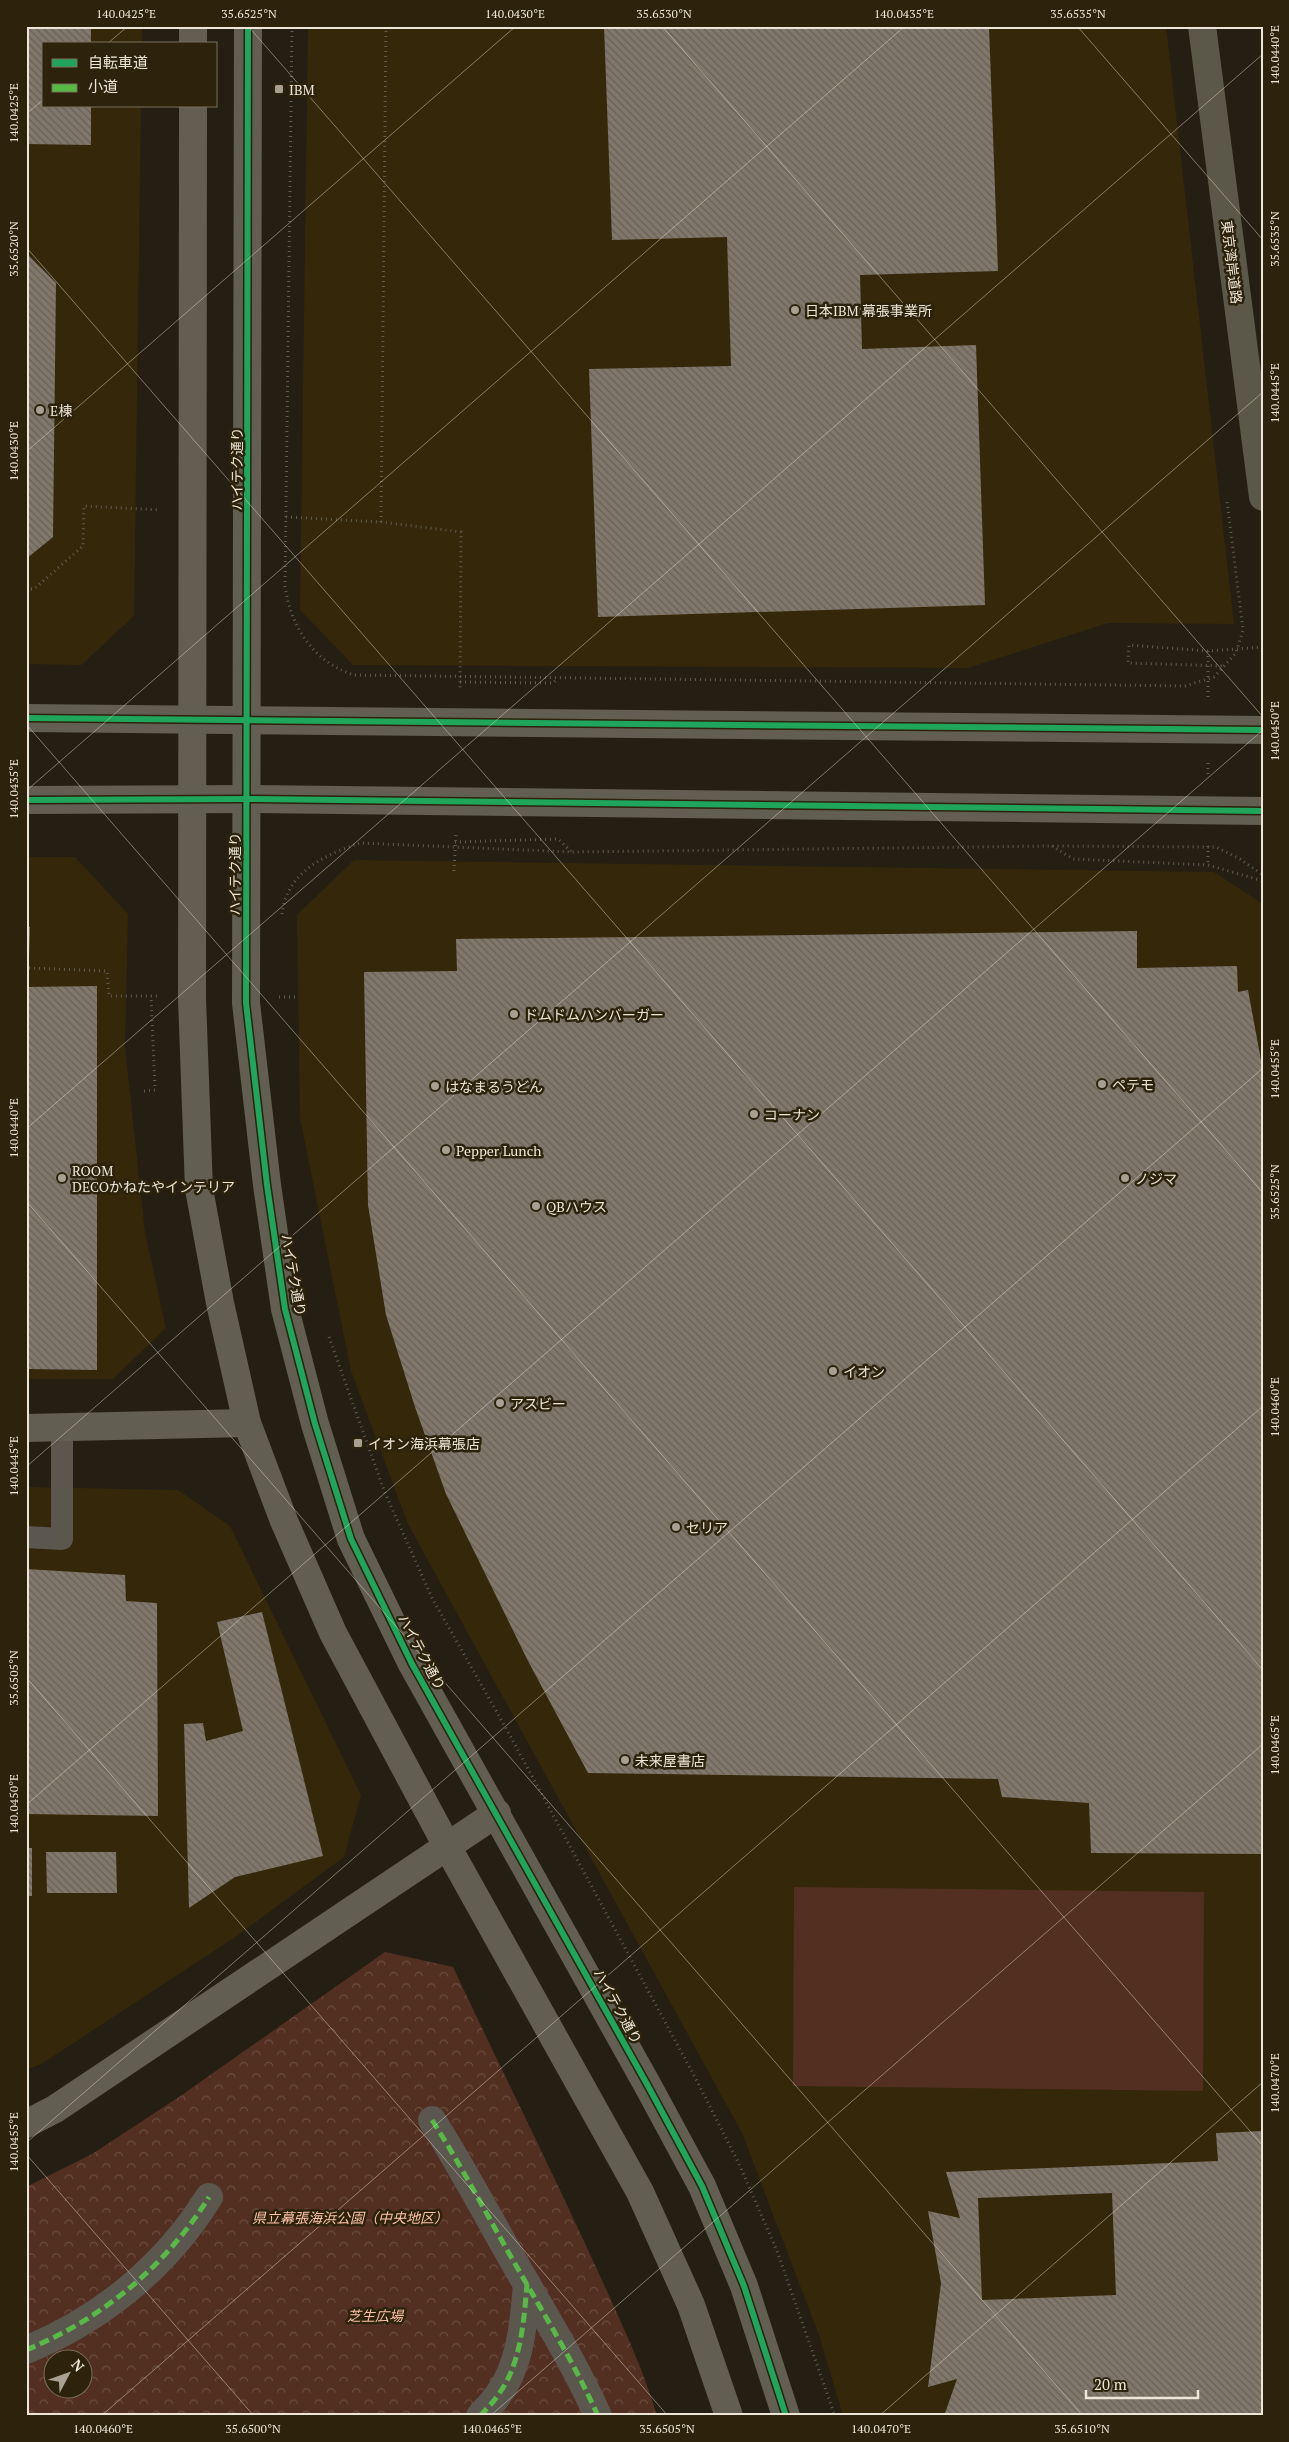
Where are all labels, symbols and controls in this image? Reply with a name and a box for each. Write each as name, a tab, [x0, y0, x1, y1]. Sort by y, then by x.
text: 140.0425°E	[96, 6, 156, 21]
text: 35.6525°N	[221, 6, 277, 21]
text: 140.0430°E	[485, 6, 545, 21]
text: 35.6530°N	[636, 6, 692, 21]
text: 140.0435°E	[874, 6, 934, 21]
text: 35.6535°N	[1050, 6, 1106, 21]
text: 140.0440°E	[1267, 25, 1282, 85]
legend	[42, 42, 218, 108]
text: 自転車道	[88, 52, 148, 72]
text: 小道	[88, 76, 118, 96]
place label: IBM	[289, 80, 315, 99]
text: 140.0425°E	[6, 83, 21, 143]
marker: IBM	[273, 83, 285, 95]
text: 35.6535°N	[1267, 211, 1282, 267]
street label: 東京湾岸道路	[1217, 219, 1247, 305]
text: 35.6520°N	[6, 221, 21, 277]
place label: 日本IBM 幕張事業所	[805, 301, 932, 320]
marker: 日本IBM 幕張事業所	[789, 304, 801, 316]
text: 140.0445°E	[1267, 363, 1282, 423]
place label: E棟	[50, 401, 72, 420]
marker: E棟	[34, 404, 46, 416]
text: 140.0430°E	[6, 421, 21, 481]
street label: ハイテク通り	[227, 427, 246, 511]
text: 140.0450°E	[1267, 701, 1282, 761]
text: 140.0435°E	[6, 759, 21, 819]
street label: ハイテク通り	[225, 832, 244, 916]
place label: ドムドムハンバーガー	[524, 1005, 664, 1024]
marker: ドムドムハンバーガー	[508, 1008, 520, 1020]
text: 140.0455°E	[1267, 1039, 1282, 1099]
place label: ペテモ	[1112, 1075, 1154, 1094]
place label: はなまるうどん	[445, 1077, 543, 1096]
marker: ペテモ	[1096, 1078, 1108, 1090]
marker: はなまるうどん	[429, 1080, 441, 1092]
text: 140.0440°E	[6, 1098, 21, 1158]
place label: コーナン	[764, 1105, 820, 1124]
marker: コーナン	[748, 1108, 760, 1120]
place label: Pepper Lunch	[456, 1141, 541, 1160]
marker: Pepper Lunch	[440, 1144, 452, 1156]
place label: ROOM DECOかねたやインテリア	[72, 1161, 235, 1196]
text: 35.6525°N	[1267, 1164, 1282, 1220]
place label: ノジマ	[1135, 1169, 1177, 1188]
marker: ROOM DECOかねたやインテリア	[56, 1172, 68, 1184]
marker: ノジマ	[1119, 1172, 1131, 1184]
place label: QBハウス	[546, 1197, 607, 1216]
marker: QBハウス	[530, 1200, 542, 1212]
street label: ハイテク通り	[277, 1232, 311, 1318]
place label: イオン	[843, 1362, 885, 1381]
marker: イオン	[827, 1365, 839, 1377]
text: 140.0460°E	[1267, 1377, 1282, 1437]
place label: アスビー	[510, 1394, 566, 1413]
marker: アスビー	[494, 1397, 506, 1409]
place label: イオン海浜幕張店	[368, 1434, 480, 1453]
text: 140.0445°E	[6, 1436, 21, 1496]
marker: イオン海浜幕張店	[352, 1437, 364, 1449]
place label: セリア	[686, 1518, 728, 1537]
marker: セリア	[670, 1521, 682, 1533]
street label: ハイテク通り	[394, 1611, 450, 1693]
text: 35.6505°N	[6, 1650, 21, 1706]
text: 140.0465°E	[1267, 1715, 1282, 1775]
place label: 未来屋書店	[635, 1751, 705, 1770]
marker: 未来屋書店	[619, 1754, 631, 1766]
text: 140.0450°E	[6, 1774, 21, 1834]
street label: ハイテク通り	[589, 1965, 647, 2047]
text: 140.0470°E	[1267, 2053, 1282, 2113]
text: 140.0455°E	[6, 2112, 21, 2172]
park label: 県立幕張海浜公園（中央地区）	[252, 2208, 448, 2227]
park label: 芝生広場	[347, 2306, 405, 2325]
north arrow	[42, 2350, 92, 2400]
text: N	[68, 2355, 89, 2376]
scale bar	[1086, 2367, 1199, 2399]
text: 20 m	[1094, 2374, 1127, 2394]
text: 140.0460°E	[73, 2421, 133, 2436]
text: 35.6500°N	[225, 2421, 281, 2436]
text: 140.0465°E	[462, 2421, 522, 2436]
text: 35.6505°N	[639, 2421, 695, 2436]
text: 140.0470°E	[851, 2421, 911, 2436]
text: 35.6510°N	[1054, 2421, 1110, 2436]

